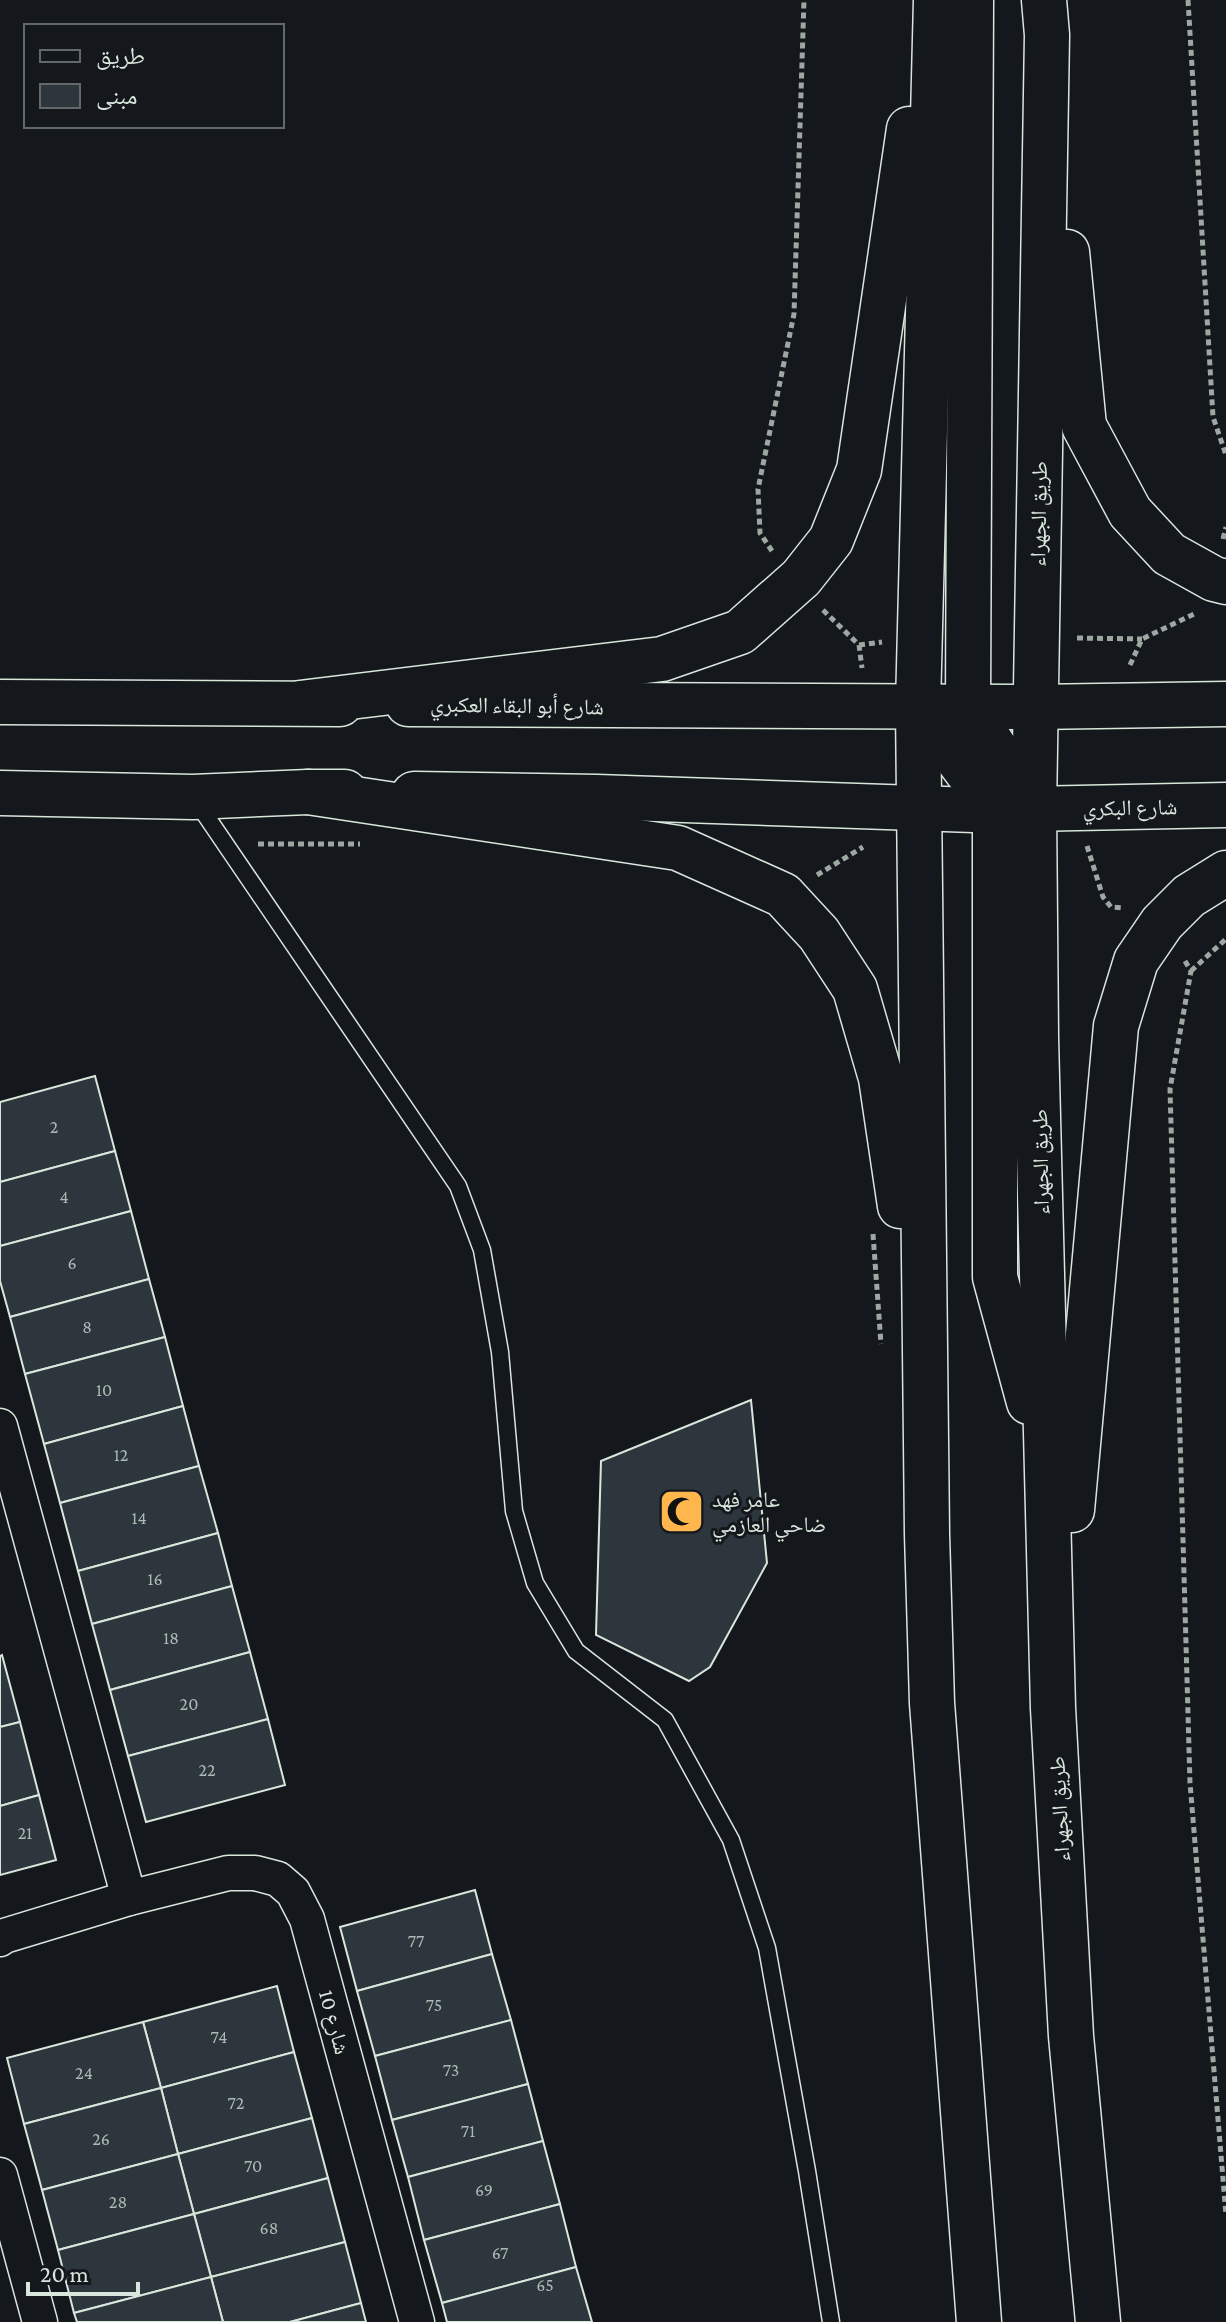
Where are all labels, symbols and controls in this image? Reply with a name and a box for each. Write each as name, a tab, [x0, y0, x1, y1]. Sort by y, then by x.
legend	[24, 24, 284, 128]
text: طريق	[96, 42, 145, 70]
text: مبنى	[96, 82, 137, 110]
street label: طريق الجهراء	[1025, 461, 1053, 567]
street label: شارع أبو البقاء العكبري	[430, 691, 604, 724]
street label: شارع البكري	[1082, 794, 1178, 825]
street label: طريق الجهراء	[1027, 1109, 1055, 1215]
house number: 2	[50, 1117, 58, 1137]
house number: 4	[59, 1187, 69, 1207]
house number: 6	[67, 1253, 77, 1273]
house number: 8	[82, 1317, 92, 1337]
house number: 10	[96, 1380, 112, 1400]
house number: 12	[114, 1445, 128, 1465]
place label: عامر فهد ضاحي العازمي	[712, 1487, 826, 1542]
mosque icon: عامر فهد ضاحي العازمي	[657, 1488, 705, 1536]
house number: 14	[131, 1508, 147, 1528]
house number: 16	[147, 1569, 163, 1589]
house number: 18	[163, 1628, 179, 1648]
house number: 20	[180, 1694, 198, 1714]
street label: طريق الجهراء	[1044, 1755, 1076, 1863]
house number: 22	[198, 1760, 216, 1780]
house number: 21	[18, 1823, 32, 1843]
house number: 77	[408, 1931, 424, 1951]
street label: شارع 10	[313, 1987, 355, 2057]
house number: 75	[426, 1995, 442, 2015]
house number: 74	[211, 2027, 227, 2047]
house number: 73	[443, 2060, 459, 2080]
house number: 24	[75, 2063, 93, 2083]
house number: 72	[228, 2093, 244, 2113]
house number: 71	[461, 2121, 475, 2141]
house number: 26	[92, 2129, 110, 2149]
house number: 70	[244, 2156, 262, 2176]
house number: 69	[475, 2180, 493, 2200]
house number: 28	[109, 2192, 127, 2212]
house number: 68	[260, 2218, 278, 2238]
house number: 67	[492, 2243, 508, 2263]
scale bar	[28, 2246, 138, 2296]
text: 20 m	[40, 2260, 89, 2287]
house number: 65	[536, 2275, 554, 2295]

